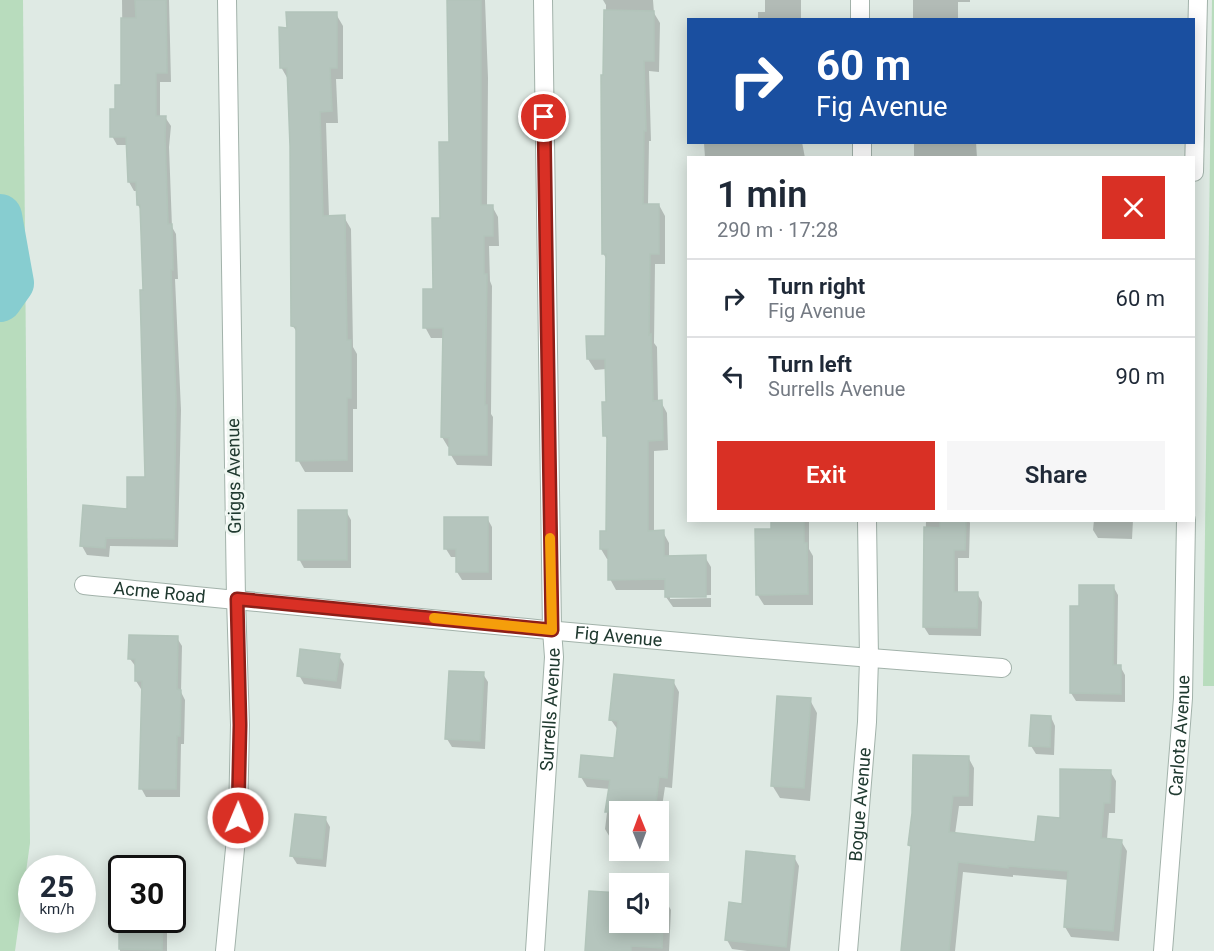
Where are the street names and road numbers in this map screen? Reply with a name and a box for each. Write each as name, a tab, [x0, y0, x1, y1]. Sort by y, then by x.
street label: Griggs Avenue	[222, 418, 245, 534]
street label: Acme Road	[113, 577, 207, 607]
street label: Fig Avenue	[574, 622, 663, 650]
street label: Surrells Avenue	[536, 647, 564, 772]
street label: Carlota Avenue	[1164, 675, 1193, 797]
street label: Bogue Avenue	[844, 747, 875, 862]

